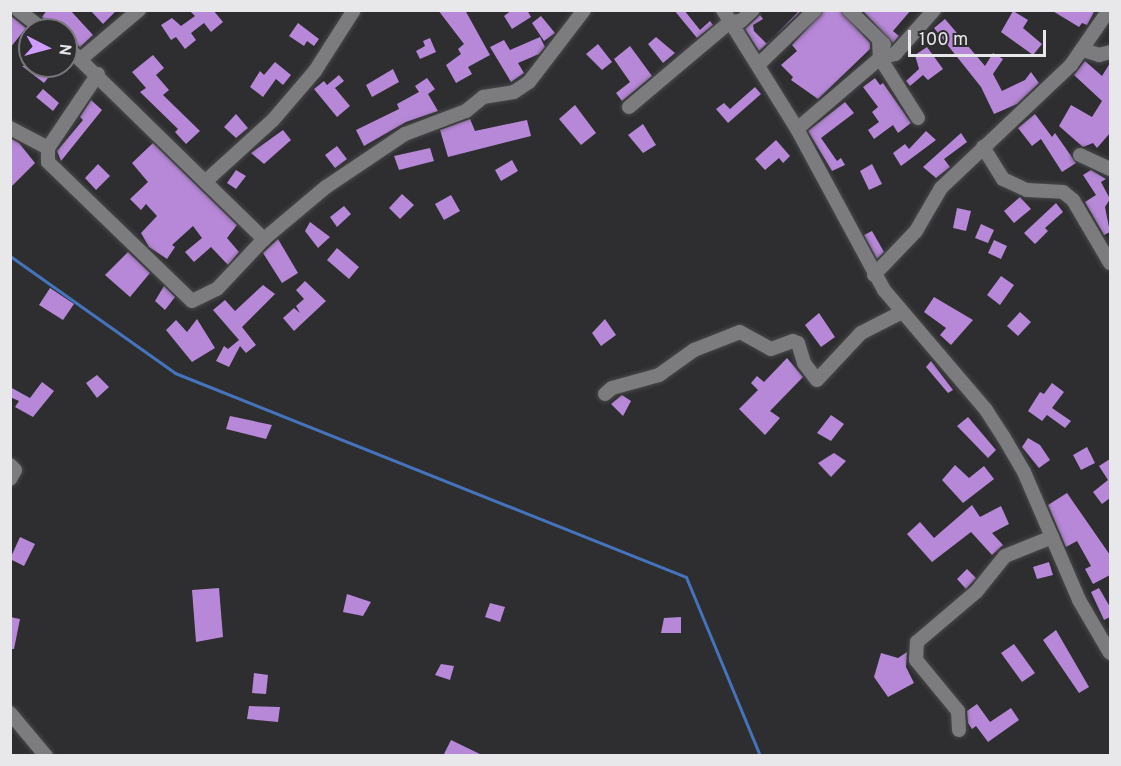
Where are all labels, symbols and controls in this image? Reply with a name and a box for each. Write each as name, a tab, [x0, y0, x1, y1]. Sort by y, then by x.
north arrow	[18, 18, 78, 78]
scale bar	[911, 18, 1049, 56]
text: 100 m	[919, 29, 968, 52]
text: N	[53, 43, 74, 56]

